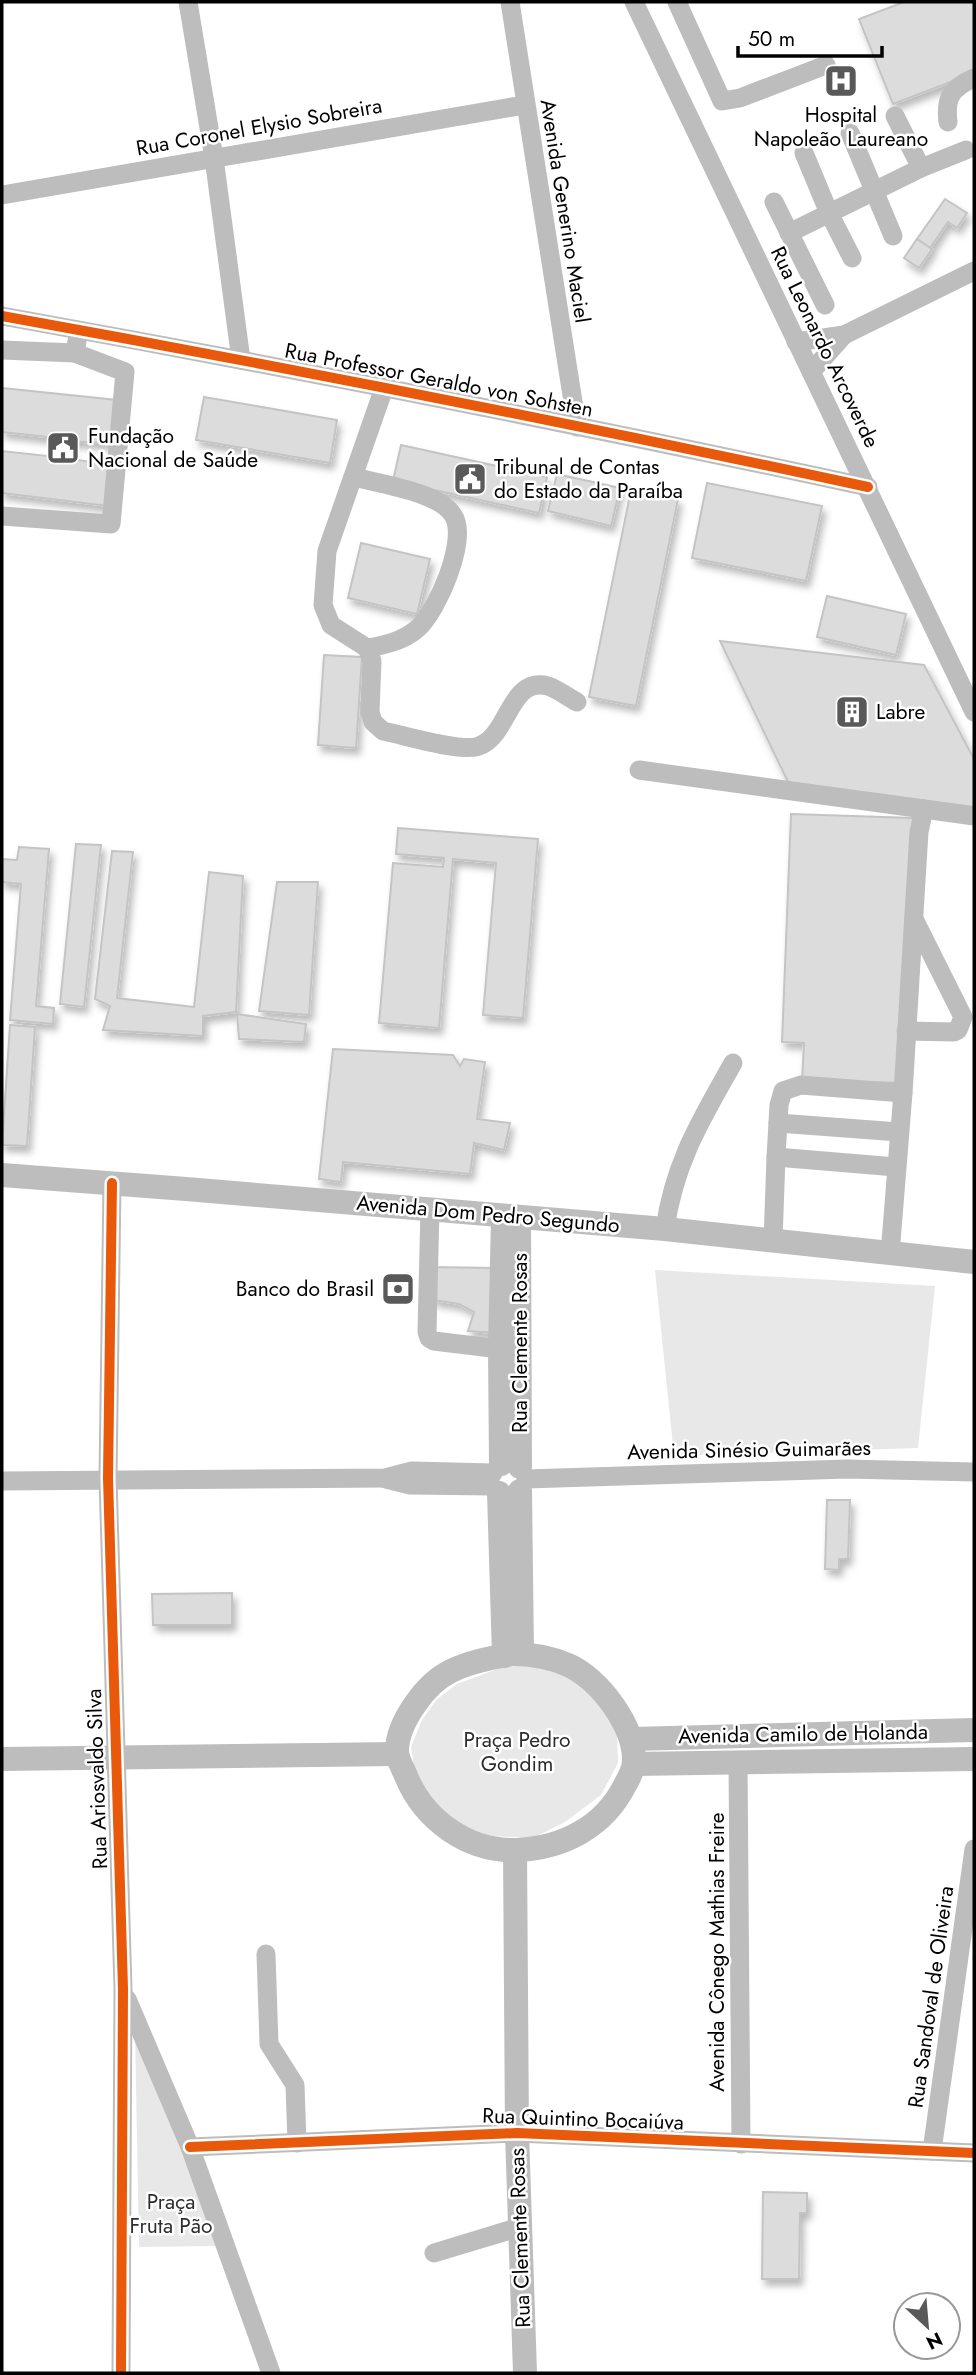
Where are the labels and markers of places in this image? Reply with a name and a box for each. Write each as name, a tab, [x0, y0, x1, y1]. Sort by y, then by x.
hospital icon: Hospital Napoleão Laureano	[822, 62, 860, 100]
place label: Hospital Napoleão Laureano	[754, 100, 928, 154]
place label: Fundação Nacional de Saúde	[88, 421, 258, 475]
public building icon: Fundação Nacional de Saúde	[44, 429, 82, 467]
place label: Tribunal de Contas do Estado da Paraíba	[494, 452, 683, 506]
public building icon: Tribunal de Contas do Estado da Paraíba	[451, 460, 489, 498]
building icon: Labre	[833, 693, 871, 731]
place label: Labre	[876, 697, 925, 727]
bank icon: Banco do Brasil	[379, 1270, 417, 1308]
place label: Banco do Brasil	[236, 1274, 374, 1304]

